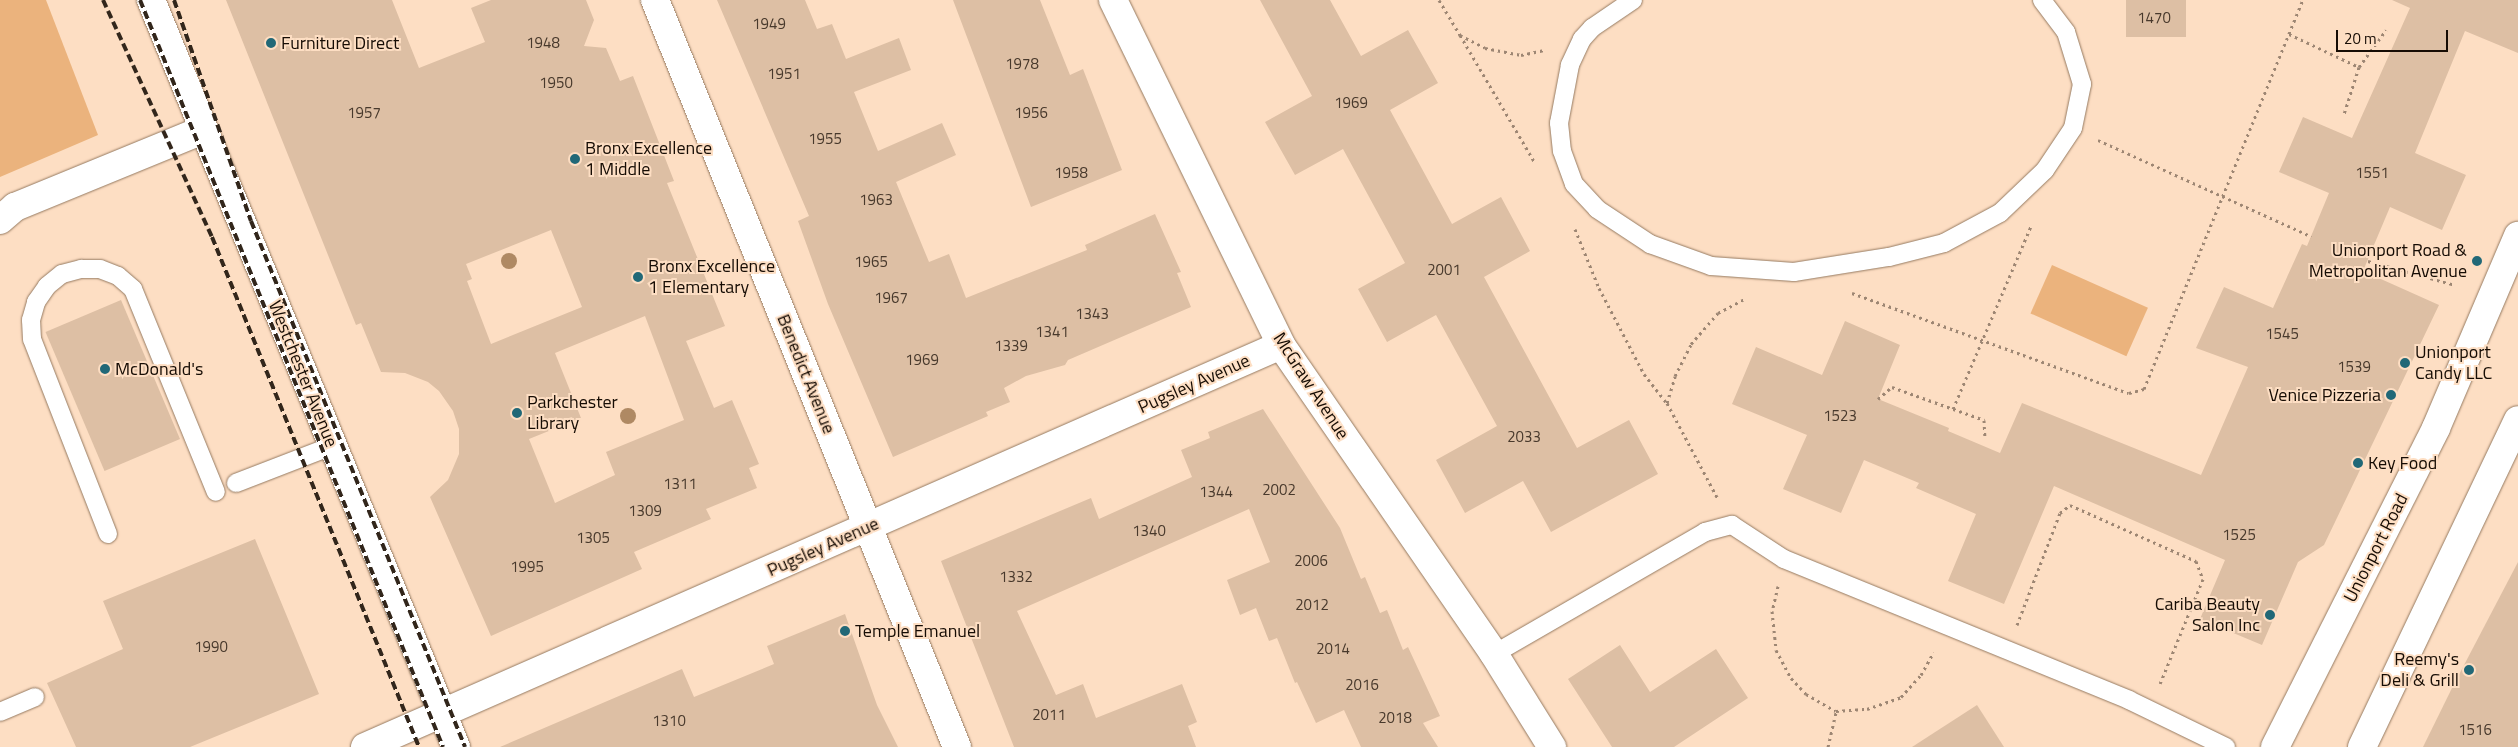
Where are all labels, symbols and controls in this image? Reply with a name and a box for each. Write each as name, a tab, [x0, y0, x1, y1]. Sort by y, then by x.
house number: 1470	[2137, 9, 2171, 27]
house number: 1949	[752, 15, 786, 33]
scale bar	[2338, 20, 2450, 52]
text: 20 m	[2344, 27, 2377, 50]
place label: Furniture Direct	[281, 32, 399, 54]
house number: 1948	[526, 34, 560, 52]
marker: Furniture Direct	[265, 37, 277, 49]
house number: 1978	[1005, 55, 1039, 73]
house number: 1951	[767, 65, 801, 83]
house number: 1950	[539, 74, 573, 92]
house number: 1969	[1334, 94, 1368, 112]
house number: 1957	[347, 104, 381, 122]
house number: 1956	[1014, 104, 1048, 122]
house number: 1955	[808, 130, 842, 148]
place label: Bronx Excellence 1 Middle	[585, 138, 712, 180]
marker: Bronx Excellence 1 Middle	[569, 153, 581, 165]
house number: 1958	[1054, 164, 1088, 182]
house number: 1551	[2355, 164, 2389, 182]
house number: 1963	[859, 191, 893, 209]
place label: Unionport Road & Metropolitan Avenue	[2309, 240, 2467, 282]
house number: 1965	[854, 253, 888, 271]
marker: Unionport Road & Metropolitan Avenue	[2471, 255, 2483, 267]
place label: Bronx Excellence 1 Elementary	[648, 256, 775, 298]
house number: 2001	[1427, 261, 1461, 279]
marker: Bronx Excellence 1 Elementary	[632, 271, 644, 283]
house number: 1967	[874, 289, 908, 307]
street label: Westchester Avenue	[264, 298, 342, 450]
house number: 1343	[1075, 305, 1109, 323]
street label: Benedict Avenue	[772, 311, 840, 437]
house number: 1341	[1035, 323, 1069, 341]
house number: 1545	[2265, 325, 2299, 343]
street label: McGraw Avenue	[1268, 328, 1354, 444]
house number: 1339	[994, 337, 1028, 355]
place label: Unionport Candy LLC	[2415, 342, 2492, 384]
street label: Pugsley Avenue	[1135, 350, 1253, 418]
house number: 1969	[905, 351, 939, 369]
marker: Unionport Candy LLC	[2399, 357, 2411, 369]
place label: McDonald's	[115, 358, 203, 380]
house number: 1539	[2337, 358, 2371, 376]
marker: McDonald's	[99, 363, 111, 375]
place label: Venice Pizzeria	[2268, 384, 2381, 406]
marker: Venice Pizzeria	[2385, 389, 2397, 401]
place label: Parkchester Library	[527, 392, 618, 434]
marker: Parkchester Library	[511, 407, 523, 419]
house number: 1523	[1823, 407, 1857, 425]
house number: 2033	[1507, 428, 1541, 446]
place label: Key Food	[2368, 452, 2437, 474]
marker: Key Food	[2352, 457, 2364, 469]
house number: 1311	[663, 475, 697, 493]
house number: 2002	[1262, 481, 1296, 499]
house number: 1344	[1199, 483, 1233, 501]
street label: Unionport Road	[2339, 490, 2413, 606]
house number: 1309	[628, 502, 662, 520]
street label: Pugsley Avenue	[764, 513, 882, 581]
house number: 1340	[1132, 522, 1166, 540]
house number: 1525	[2222, 526, 2256, 544]
house number: 1305	[576, 529, 610, 547]
house number: 2006	[1294, 552, 1328, 570]
house number: 1995	[510, 558, 544, 576]
house number: 1332	[999, 568, 1033, 586]
place label: Cariba Beauty Salon Inc	[2155, 594, 2260, 636]
house number: 2012	[1295, 596, 1329, 614]
marker: Cariba Beauty Salon Inc	[2264, 609, 2276, 621]
place label: Temple Emanuel	[855, 620, 980, 642]
marker: Temple Emanuel	[839, 625, 851, 637]
house number: 1990	[194, 638, 228, 656]
house number: 2014	[1316, 640, 1350, 658]
place label: Reemy's Deli & Grill	[2380, 649, 2459, 692]
marker: Reemy's Deli & Grill	[2463, 664, 2475, 676]
house number: 2016	[1345, 676, 1379, 694]
house number: 2011	[1032, 706, 1066, 724]
house number: 2018	[1378, 709, 1412, 727]
house number: 1310	[652, 712, 686, 730]
house number: 1516	[2458, 721, 2492, 739]

